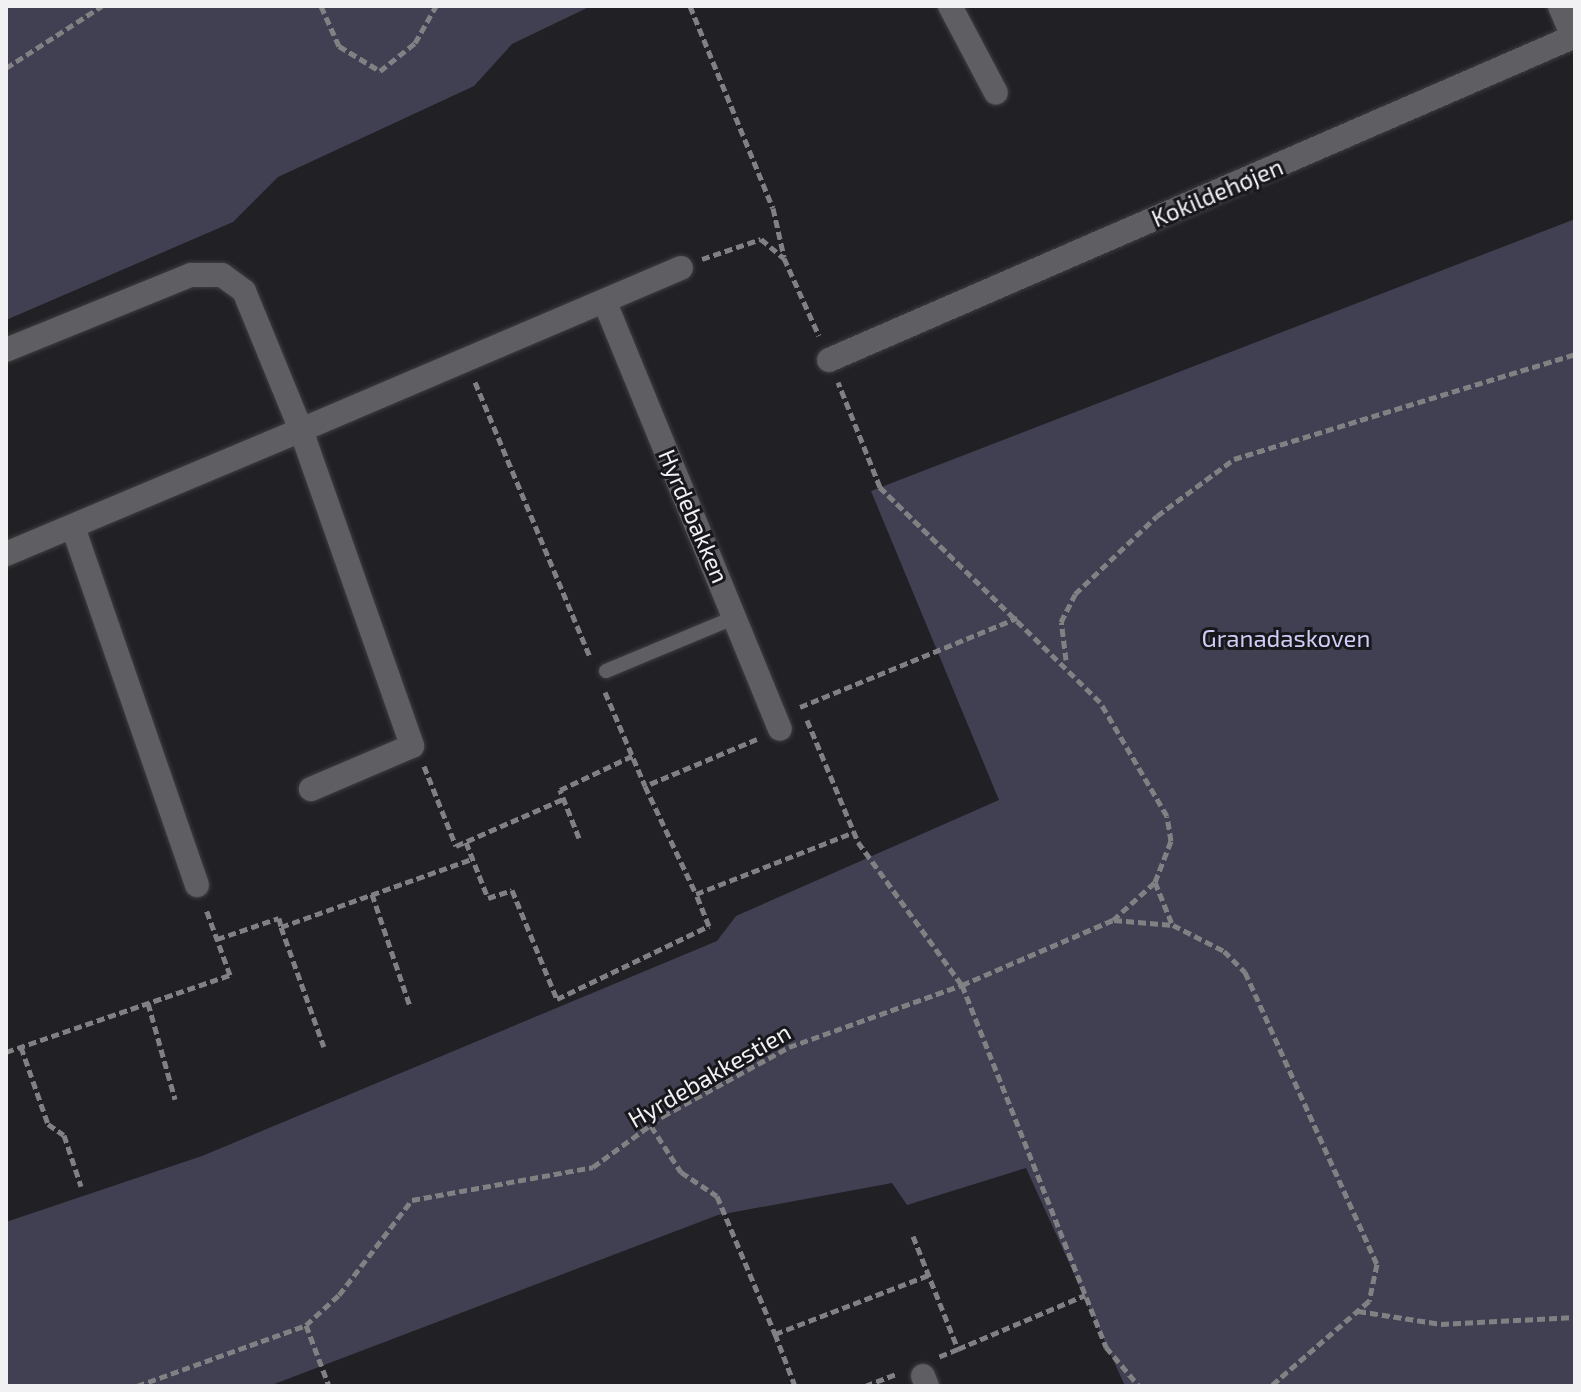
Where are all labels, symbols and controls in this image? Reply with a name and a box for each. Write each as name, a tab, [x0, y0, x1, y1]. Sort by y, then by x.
street label: Kokildehøjen	[1147, 151, 1287, 233]
street label: Hyrdebakken	[653, 445, 735, 587]
park label: Granadaskoven	[1202, 624, 1370, 652]
street label: Hyrdebakkestien	[623, 1017, 795, 1133]

